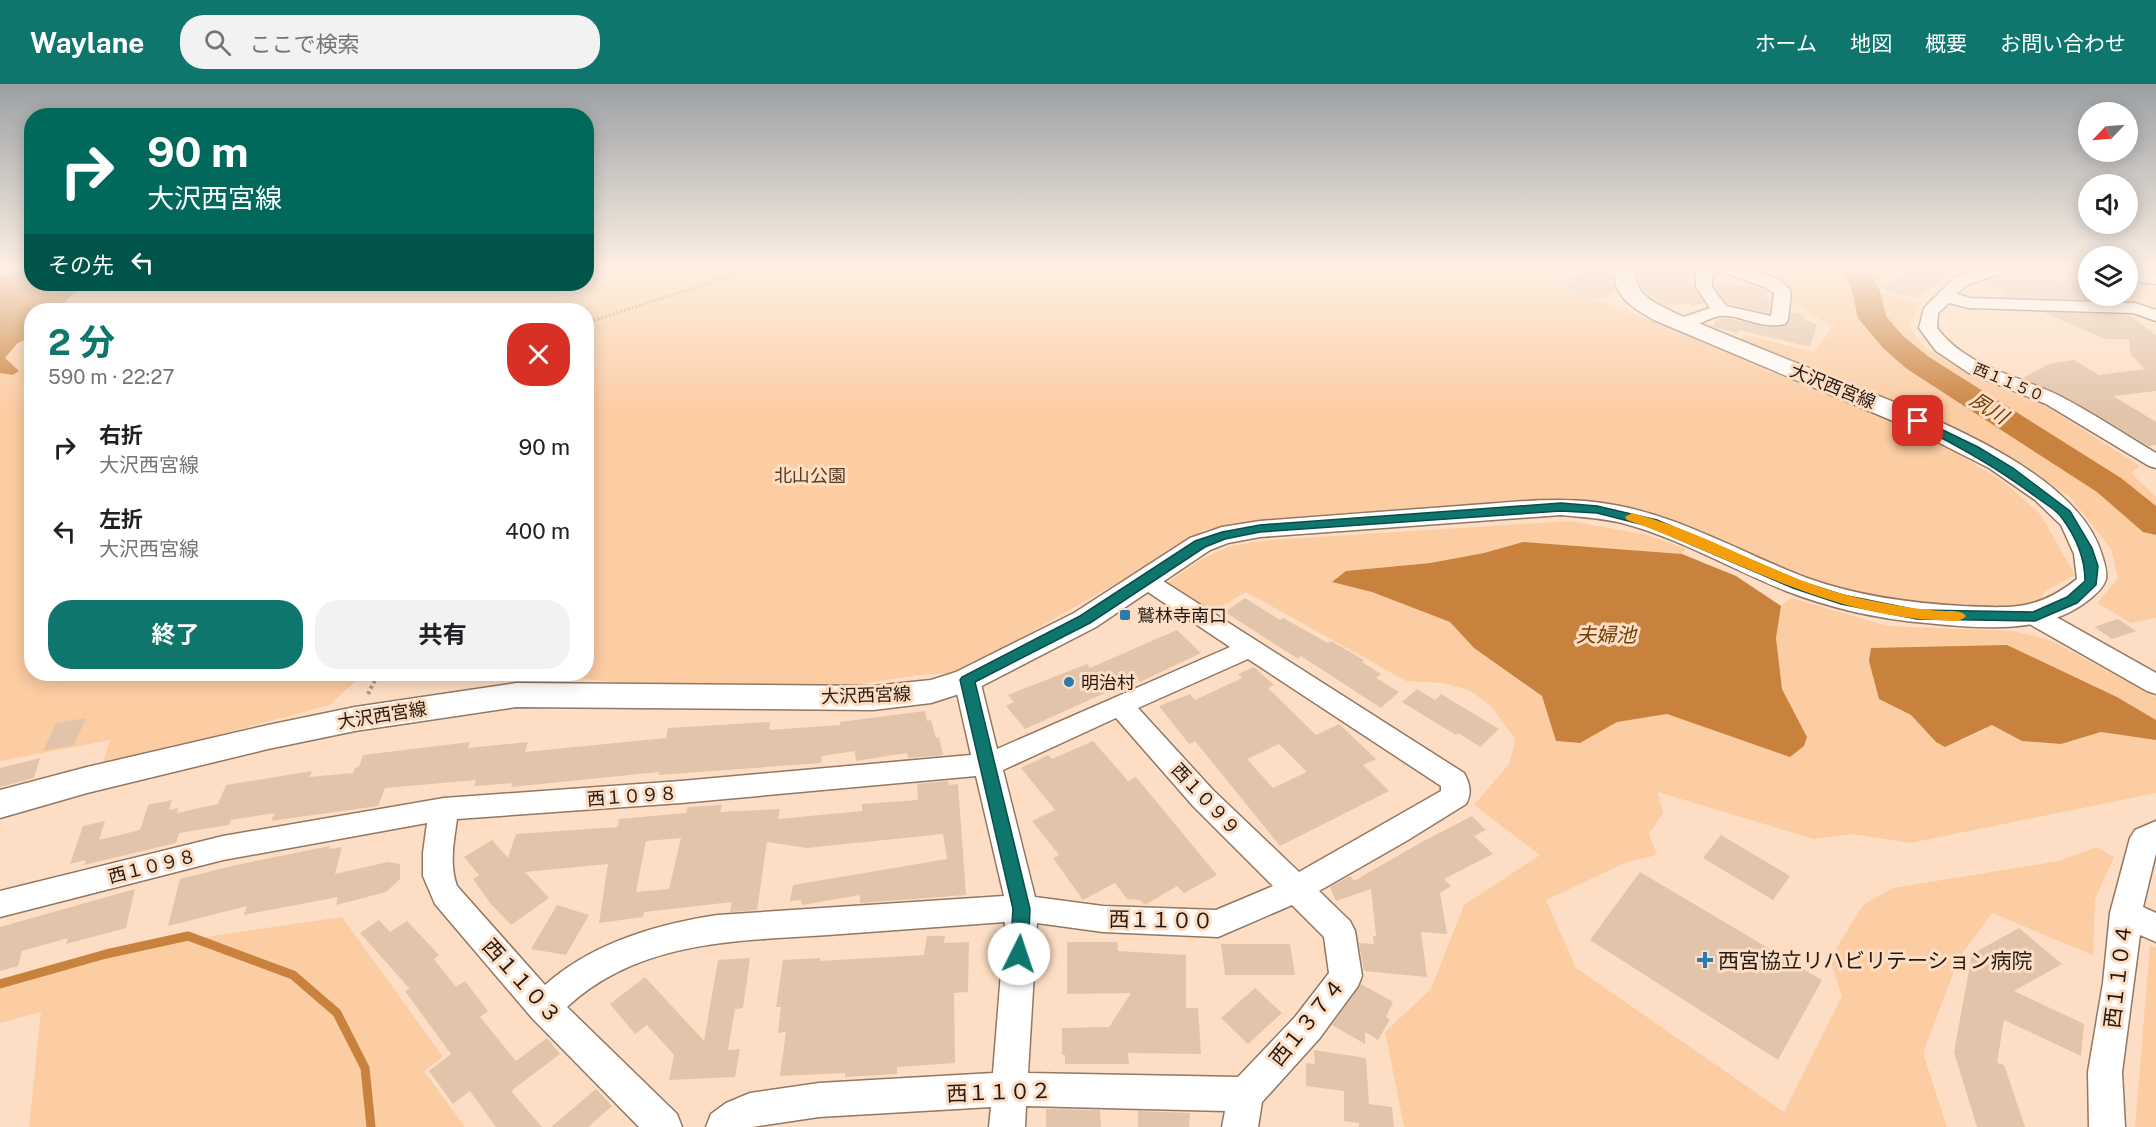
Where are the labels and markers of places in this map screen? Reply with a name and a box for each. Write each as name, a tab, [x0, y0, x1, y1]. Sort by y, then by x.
pin	[1892, 395, 1943, 446]
place label: 鷲林寺南口	[1137, 605, 1227, 626]
marker: 鷲林寺南口	[1118, 608, 1132, 622]
place label: 明治村	[1081, 672, 1135, 693]
marker: 明治村	[1062, 675, 1076, 689]
place label: 西宮協立リハビリテーション病院	[1718, 948, 2033, 973]
marker: 西宮協立リハビリテーション病院	[1696, 951, 1714, 969]

